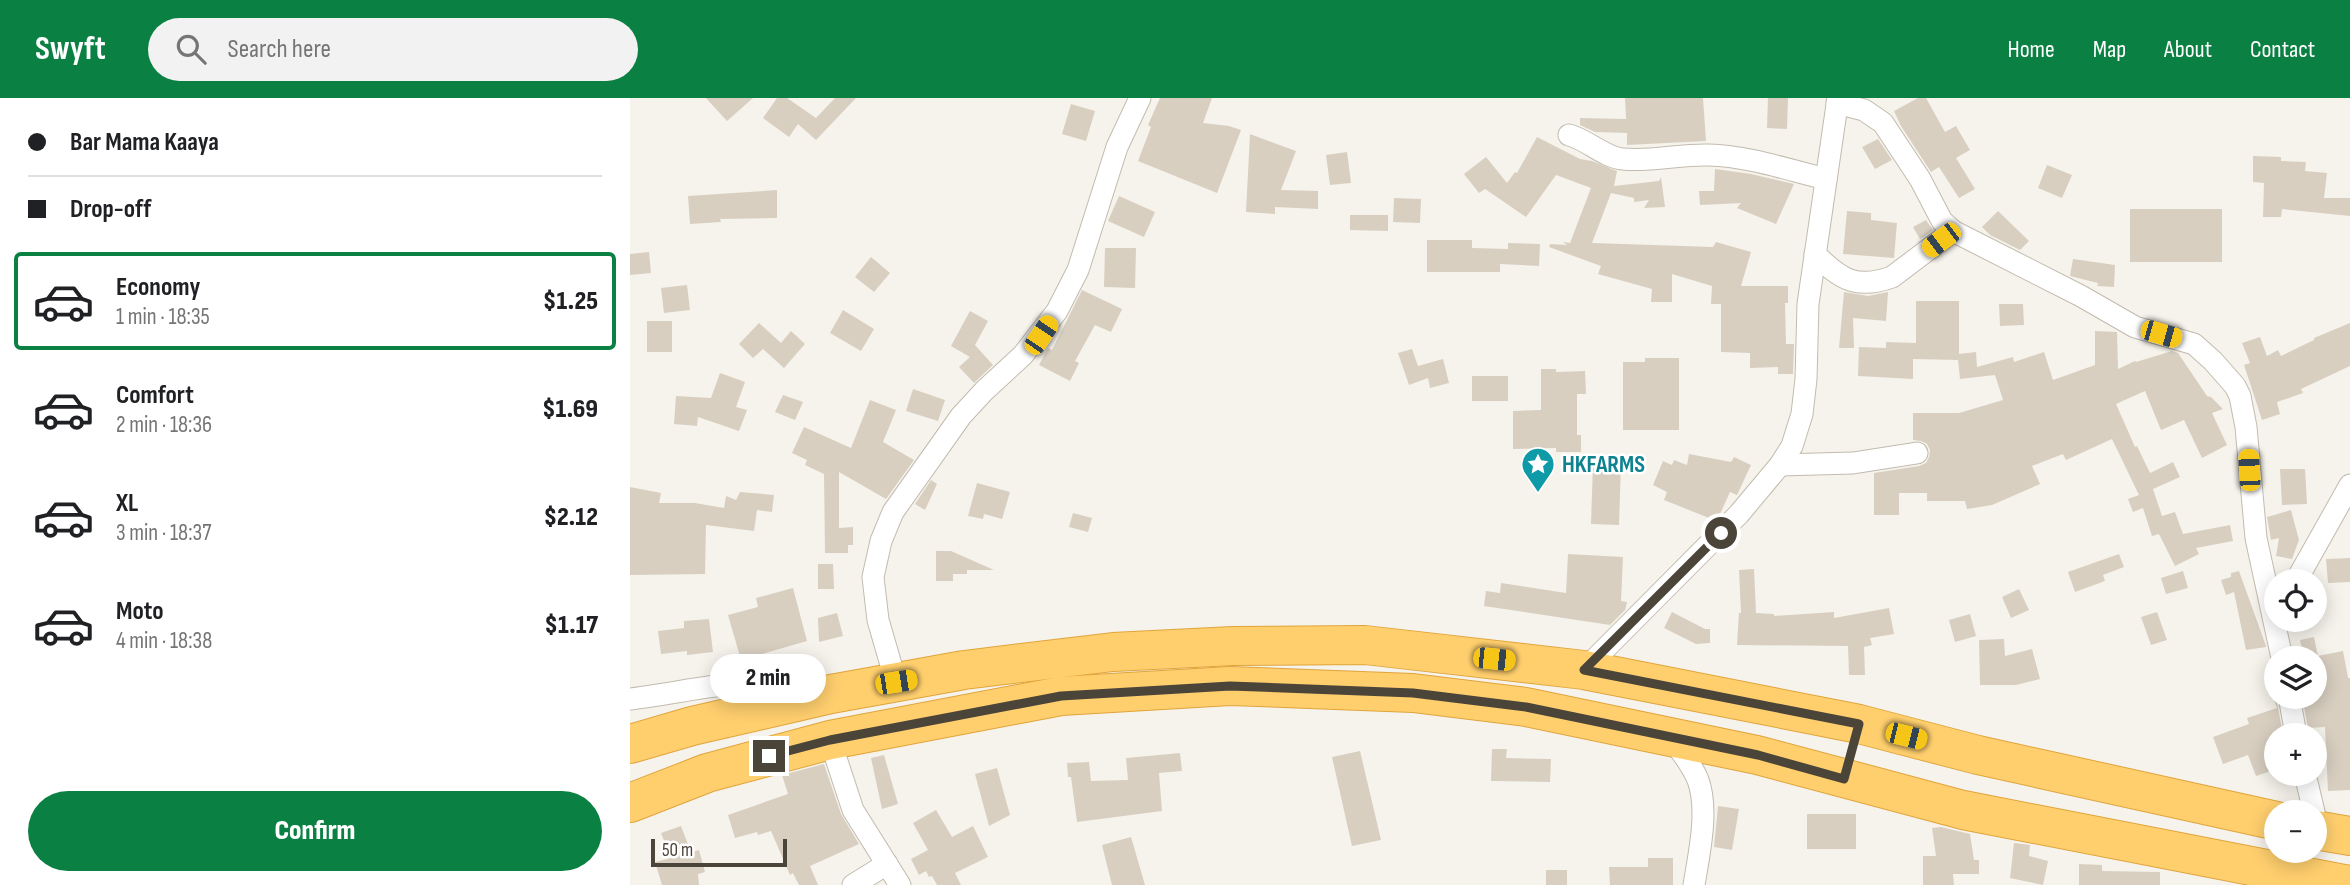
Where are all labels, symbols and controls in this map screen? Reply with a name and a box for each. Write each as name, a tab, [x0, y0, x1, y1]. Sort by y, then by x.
search box	[148, 18, 638, 81]
text: Swyft	[35, 29, 106, 69]
icon: search	[172, 30, 210, 68]
text: Search here	[228, 34, 331, 65]
text: Home	[2007, 35, 2055, 64]
text: Map	[2093, 35, 2126, 64]
text: About	[2164, 35, 2212, 64]
text: Contact	[2250, 35, 2315, 64]
text: Bar Mama Kaaya	[70, 127, 219, 158]
text: Drop-off	[70, 194, 151, 225]
car	[1918, 219, 1965, 261]
icon: car	[32, 270, 95, 333]
text: Economy	[116, 272, 200, 303]
text: $1.25	[543, 286, 598, 317]
text: 1 min · 18:35	[116, 303, 210, 331]
car	[1021, 312, 1062, 358]
car	[2138, 318, 2185, 350]
icon: car	[32, 378, 95, 441]
text: Comfort	[116, 380, 194, 411]
text: $1.69	[542, 394, 598, 425]
text: 2 min · 18:36	[116, 411, 212, 439]
place icon: HKFARMS	[1519, 445, 1557, 494]
car	[2238, 448, 2261, 492]
place label: HKFARMS	[1562, 450, 1645, 479]
icon: car	[32, 486, 95, 549]
text: XL	[116, 488, 138, 519]
text: $2.12	[544, 502, 598, 533]
route start	[1705, 517, 1737, 549]
text: 3 min · 18:37	[116, 519, 211, 547]
map controls	[2264, 569, 2327, 863]
button: locate	[2264, 569, 2327, 632]
icon: car	[32, 594, 95, 657]
text: Moto	[116, 596, 164, 627]
text: $1.17	[545, 610, 598, 641]
text: 4 min · 18:38	[116, 627, 212, 655]
car	[1473, 646, 1516, 672]
button: layers	[2264, 646, 2327, 709]
callout: 2 min	[711, 654, 827, 704]
text: 2 min	[746, 664, 790, 692]
car	[874, 668, 919, 696]
car	[1884, 721, 1929, 751]
button: +	[2264, 723, 2327, 786]
route end	[753, 740, 785, 772]
button: Confirm	[28, 791, 602, 871]
button: −	[2264, 800, 2327, 863]
scale bar	[651, 836, 788, 868]
text: 50 m	[662, 839, 693, 862]

